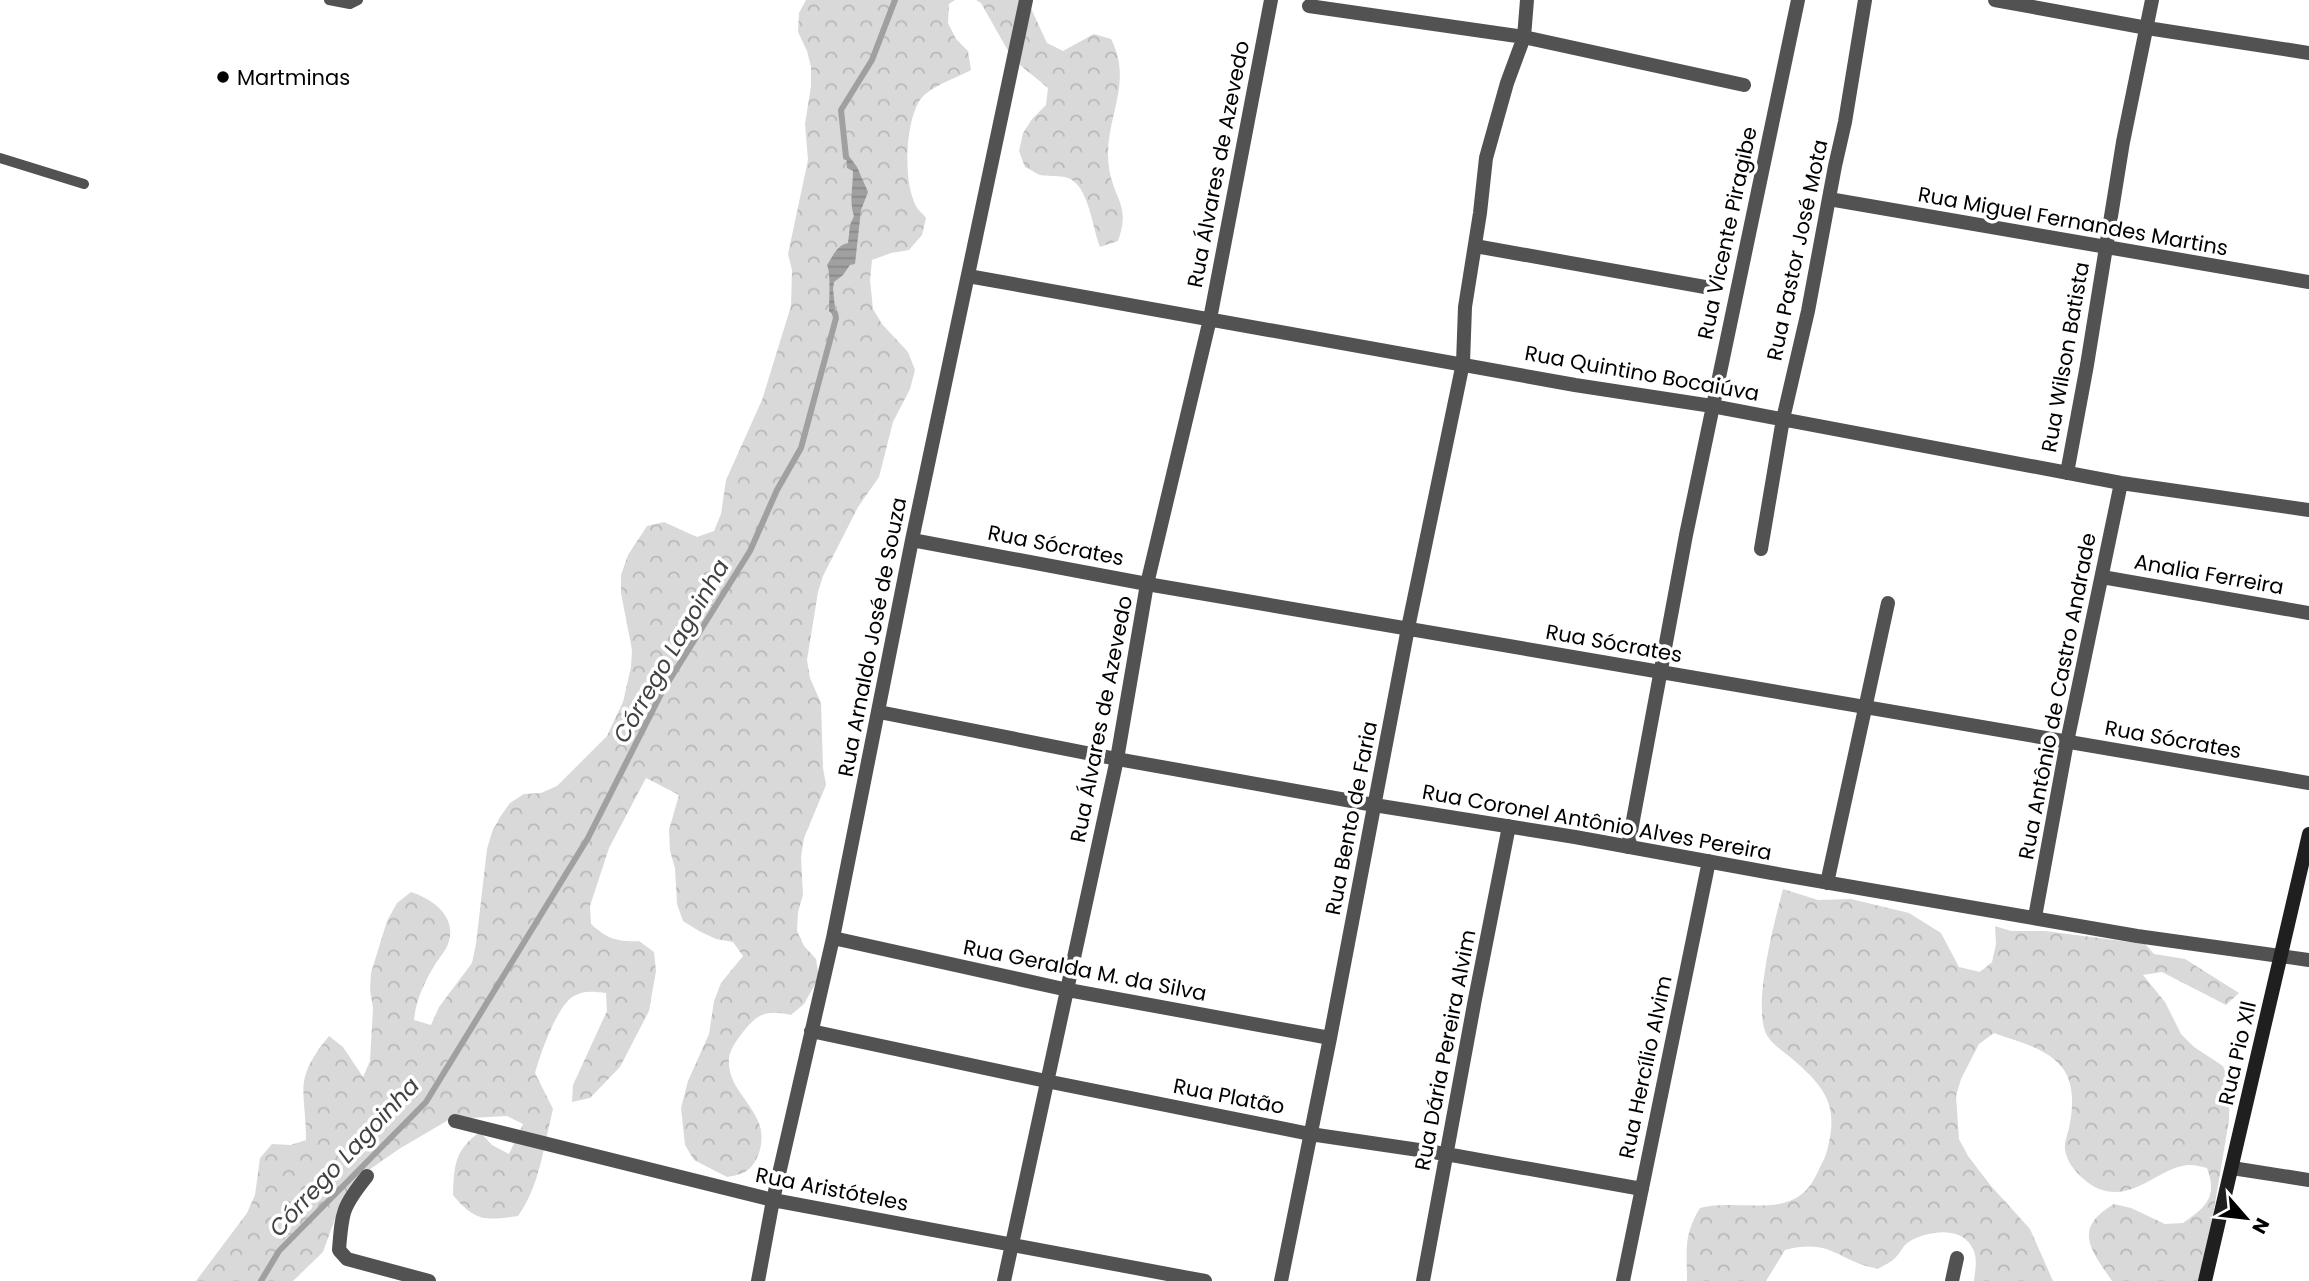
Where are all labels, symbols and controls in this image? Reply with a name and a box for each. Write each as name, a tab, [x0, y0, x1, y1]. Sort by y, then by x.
street label: Rua Álvares de Azevedo	[1180, 38, 1256, 290]
place label: Martminas	[237, 63, 350, 92]
marker: Martminas	[215, 69, 231, 85]
street label: Rua Vicente Piragibe	[1690, 124, 1764, 342]
street label: Rua Pastor José Mota	[1759, 137, 1835, 363]
street label: Rua Miguel Fernandes Martins	[1916, 179, 2230, 263]
street label: Rua Wilson Batista	[2034, 259, 2096, 455]
street label: Rua Quintino Bocaiúva	[1522, 338, 1762, 408]
street label: Rua Arnaldo José de Souza	[831, 495, 913, 779]
street label: Rua Sócrates	[985, 518, 1127, 572]
street label: Rua Antônio de Castro Andrade	[2011, 530, 2103, 862]
street label: Analia Ferreira	[2132, 547, 2286, 601]
water label: Córrego Lagoinha	[605, 553, 737, 749]
street label: Rua Álvares de Azevedo	[1063, 593, 1139, 845]
street label: Rua Sócrates	[1543, 617, 1685, 669]
street label: Rua Sócrates	[2102, 713, 2244, 765]
street label: Rua Bento de Faria	[1318, 719, 1384, 917]
street label: Rua Coronel Antônio Alves Pereira	[1420, 777, 1774, 867]
street label: Rua Dária Pereira Alvim	[1407, 927, 1483, 1173]
street label: Rua Geralda M. da Silva	[961, 932, 1209, 1008]
street label: Rua Hercílio Alvim	[1611, 973, 1679, 1161]
street label: Rua Pio Xll	[2211, 998, 2263, 1108]
water label: Córrego Lagoinha	[262, 1070, 426, 1244]
street label: Rua Platão	[1171, 1071, 1287, 1121]
street label: Rua Aristóteles	[753, 1160, 911, 1218]
north arrow	[2211, 1183, 2281, 1253]
text: N	[2245, 1213, 2276, 1238]

